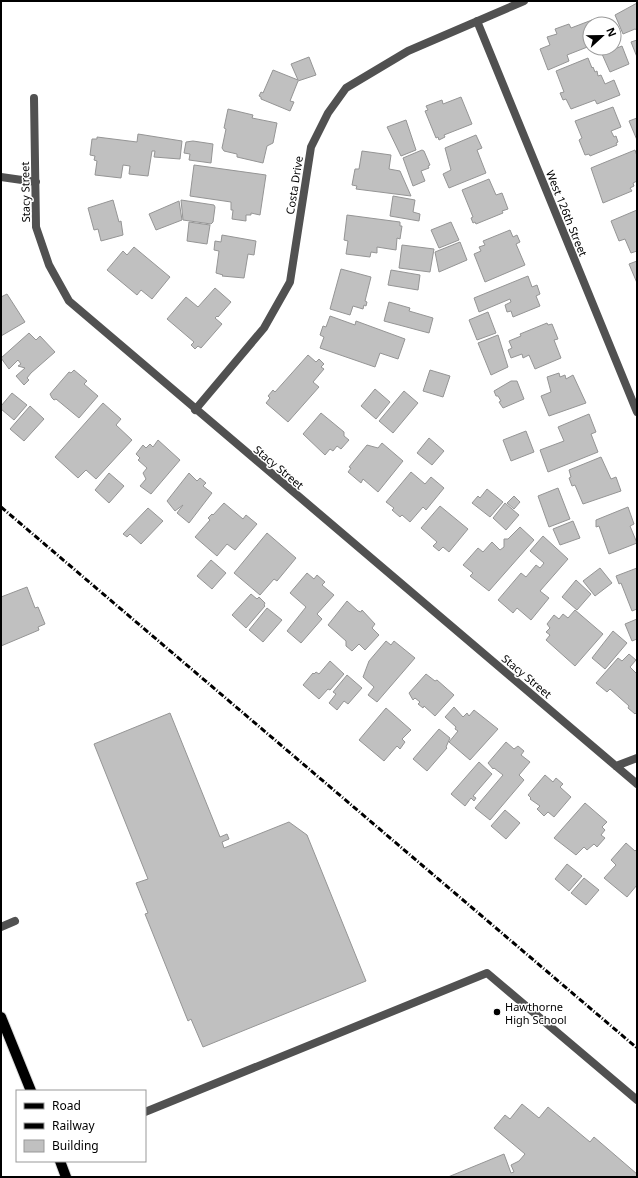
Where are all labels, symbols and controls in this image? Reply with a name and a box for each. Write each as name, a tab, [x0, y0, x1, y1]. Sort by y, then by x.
north arrow	[582, 16, 622, 56]
text: N	[603, 25, 620, 39]
street label: Costa Drive	[282, 155, 306, 215]
street label: Stacy Street	[17, 162, 33, 222]
street label: West 126th Street	[543, 168, 591, 258]
street label: Stacy Street	[251, 442, 307, 492]
street label: Stacy Street	[499, 651, 555, 701]
place label: Hawthorne High School	[505, 999, 567, 1027]
marker: Hawthorne High School	[492, 1007, 502, 1017]
legend	[16, 1090, 146, 1162]
text: Road	[52, 1097, 81, 1114]
text: Railway	[52, 1117, 96, 1134]
text: Building	[52, 1137, 99, 1154]

